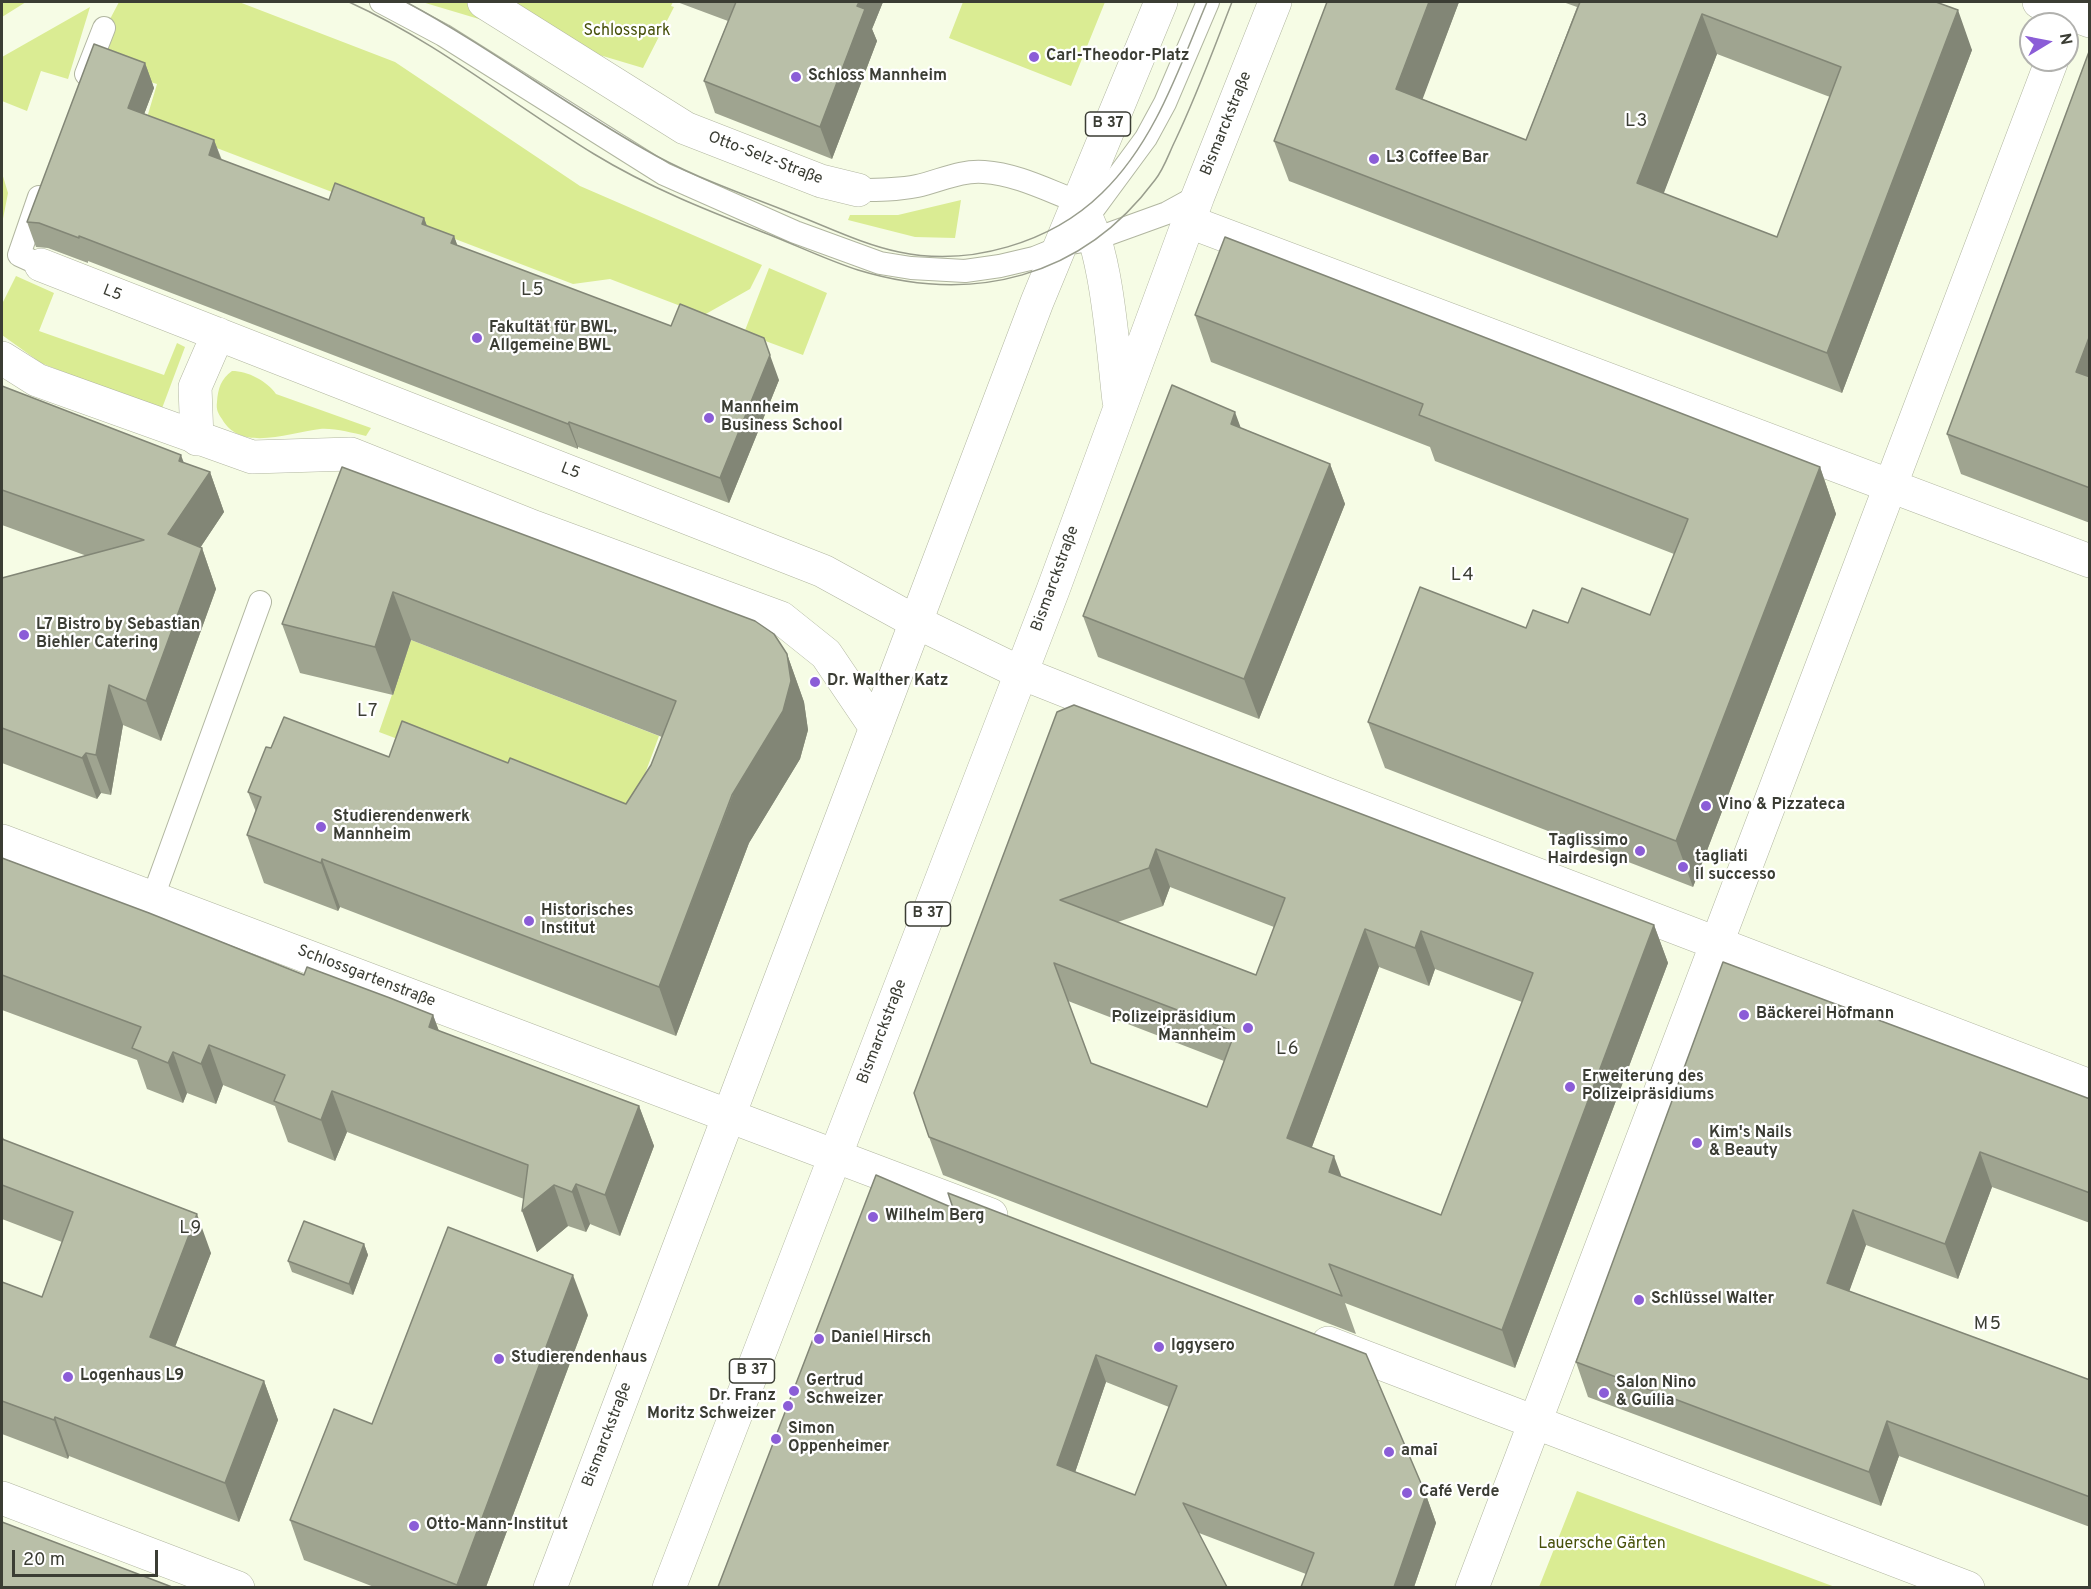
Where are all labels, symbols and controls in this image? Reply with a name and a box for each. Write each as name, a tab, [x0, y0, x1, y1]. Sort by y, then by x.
north arrow	[2019, 12, 2079, 72]
park label: Schlosspark	[584, 22, 670, 42]
text: N	[2054, 32, 2076, 47]
place label: Carl-Theodor-Platz	[1046, 47, 1190, 67]
marker: Carl-Theodor-Platz	[1027, 50, 1041, 64]
place label: Schloss Mannheim	[808, 67, 947, 87]
street label: Bismarckstraße	[1197, 69, 1257, 179]
marker: Schloss Mannheim	[789, 70, 803, 84]
district label: L3	[1625, 111, 1649, 133]
road number: B 37	[1086, 112, 1130, 136]
street label: Otto-Selz-Straße	[705, 128, 825, 190]
place label: L3 Coffee Bar	[1386, 149, 1489, 169]
marker: L3 Coffee Bar	[1367, 152, 1381, 166]
district label: L5	[521, 280, 545, 302]
street label: L5	[100, 282, 124, 306]
place label: Fakultät für BWL, Allgemeine BWL	[489, 319, 617, 357]
marker: Fakultät für BWL, Allgemeine BWL	[470, 331, 484, 345]
place label: Mannheim Business School	[721, 399, 843, 437]
marker: Mannheim Business School	[702, 411, 716, 425]
street label: L5	[558, 460, 582, 484]
street label: Bismarckstraße	[1028, 524, 1084, 634]
district label: L4	[1451, 565, 1475, 587]
place label: L7 Bistro by Sebastian Biehler Catering	[36, 616, 200, 654]
marker: L7 Bistro by Sebastian Biehler Catering	[17, 628, 31, 642]
place label: Dr. Walther Katz	[827, 672, 948, 692]
marker: Dr. Walther Katz	[808, 675, 822, 689]
district label: L7	[357, 701, 379, 723]
place label: Vino & Pizzateca	[1718, 796, 1845, 816]
marker: Vino & Pizzateca	[1699, 799, 1713, 813]
place label: Studierendenwerk Mannheim	[333, 808, 470, 846]
marker: Studierendenwerk Mannheim	[314, 820, 328, 834]
place label: Taglissimo Hairdesign	[1548, 832, 1628, 870]
marker: Taglissimo Hairdesign	[1633, 844, 1647, 858]
place label: tagliati il successo	[1695, 848, 1776, 886]
marker: tagliati il successo	[1676, 860, 1690, 874]
place label: Historisches Institut	[541, 902, 634, 940]
road number: B 37	[906, 902, 950, 926]
marker: Historisches Institut	[522, 914, 536, 928]
street label: Schlossgartenstraße	[294, 942, 438, 1012]
street label: Bismarckstraße	[854, 977, 912, 1087]
place label: Bäckerei Hofmann	[1756, 1005, 1894, 1025]
marker: Bäckerei Hofmann	[1737, 1008, 1751, 1022]
place label: Polizeipräsidium Mannheim	[1112, 1009, 1236, 1047]
marker: Polizeipräsidium Mannheim	[1241, 1021, 1255, 1035]
district label: L6	[1276, 1039, 1300, 1061]
place label: Erweiterung des Polizeipräsidiums	[1582, 1068, 1714, 1106]
marker: Erweiterung des Polizeipräsidiums	[1563, 1080, 1577, 1094]
place label: Kim's Nails & Beauty	[1709, 1124, 1792, 1162]
marker: Kim's Nails & Beauty	[1690, 1136, 1704, 1150]
place label: Wilhelm Berg	[885, 1207, 984, 1227]
marker: Wilhelm Berg	[866, 1210, 880, 1224]
district label: L9	[179, 1218, 203, 1240]
place label: Schlüssel Walter	[1651, 1290, 1774, 1310]
marker: Schlüssel Walter	[1632, 1293, 1646, 1307]
district label: M5	[1974, 1314, 2002, 1336]
place label: Daniel Hirsch	[831, 1329, 931, 1349]
marker: Daniel Hirsch	[812, 1332, 826, 1346]
place label: Iggysero	[1171, 1337, 1235, 1357]
marker: Iggysero	[1152, 1340, 1166, 1354]
place label: Studierendenhaus	[511, 1349, 647, 1369]
marker: Studierendenhaus	[492, 1352, 506, 1366]
road number: B 37	[730, 1359, 774, 1383]
place label: Logenhaus L9	[80, 1367, 184, 1387]
marker: Logenhaus L9	[61, 1370, 75, 1384]
place label: Gertrud Schweizer	[806, 1372, 883, 1410]
place label: Salon Nino & Guilia	[1616, 1374, 1696, 1412]
street label: Bismarckstraße	[579, 1380, 637, 1490]
marker: Gertrud Schweizer	[787, 1384, 801, 1398]
marker: Salon Nino & Guilia	[1597, 1386, 1611, 1400]
place label: Dr. Franz Moritz Schweizer	[647, 1387, 776, 1425]
marker: Dr. Franz Moritz Schweizer	[781, 1399, 795, 1413]
place label: Simon Oppenheimer	[788, 1420, 889, 1458]
marker: Simon Oppenheimer	[769, 1432, 783, 1446]
place label: amaī	[1401, 1442, 1437, 1462]
marker: amaī	[1382, 1445, 1396, 1459]
place label: Café Verde	[1419, 1483, 1499, 1503]
marker: Café Verde	[1400, 1486, 1414, 1500]
place label: Otto-Mann-Institut	[426, 1516, 568, 1536]
marker: Otto-Mann-Institut	[407, 1519, 421, 1533]
park label: Lauersche Gärten	[1538, 1535, 1666, 1555]
scale bar	[15, 1538, 160, 1576]
text: 20 m	[23, 1549, 65, 1572]

